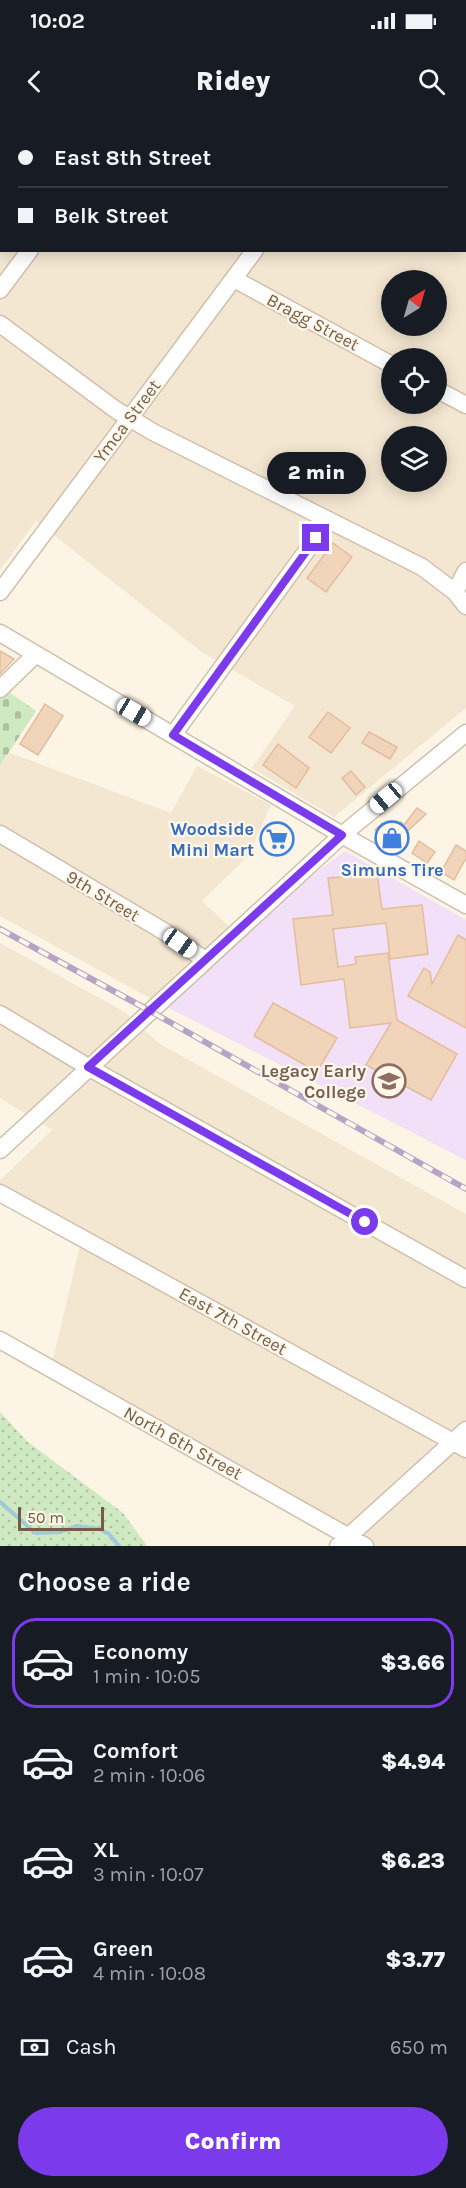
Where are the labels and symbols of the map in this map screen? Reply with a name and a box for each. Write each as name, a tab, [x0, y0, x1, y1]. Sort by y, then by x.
north arrow	[381, 270, 447, 336]
street label: Bragg Street	[263, 288, 363, 356]
street label: Ymca Street	[89, 375, 166, 467]
callout: 2 min	[266, 451, 366, 493]
route end	[302, 524, 329, 551]
car	[114, 695, 154, 729]
car	[366, 780, 406, 816]
place label: Woodside Mini Mart	[170, 818, 254, 861]
shop icon: Simuns Tire	[374, 820, 410, 856]
supermarket icon: Woodside Mini Mart	[259, 821, 295, 857]
place label: Simuns Tire	[340, 859, 444, 881]
street label: 9th Street	[62, 866, 144, 927]
car	[160, 925, 200, 961]
place label: Legacy Early College	[261, 1060, 366, 1103]
school or university icon: Legacy Early College	[371, 1063, 407, 1099]
route start	[351, 1208, 378, 1235]
street label: East 7th Street	[175, 1282, 291, 1360]
street label: North 6th Street	[120, 1401, 246, 1485]
scale bar	[18, 1504, 104, 1532]

